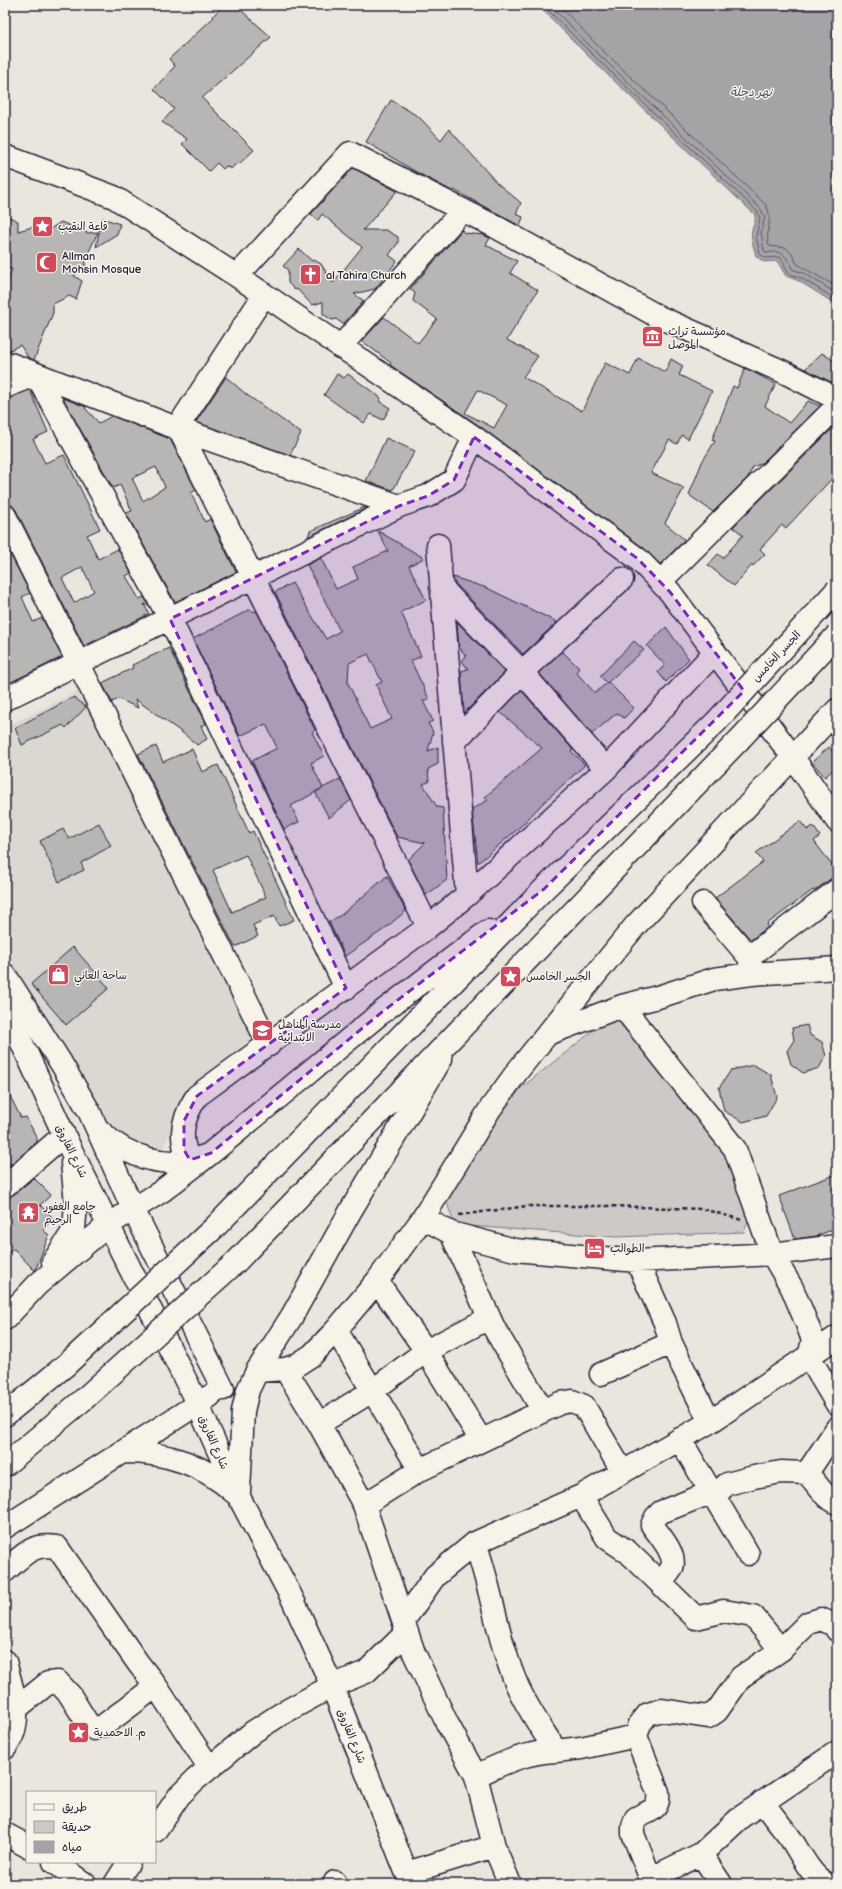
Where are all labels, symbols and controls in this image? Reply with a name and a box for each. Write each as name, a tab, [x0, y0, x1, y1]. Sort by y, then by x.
water label: نهر دجلة	[730, 85, 774, 100]
place icon: قاعة النقيب	[29, 213, 55, 239]
place label: قاعة النقيب	[58, 220, 108, 234]
mosque icon: Allman Mohsin Mosque	[34, 249, 60, 275]
place label: Allman Mohsin Mosque	[62, 250, 142, 276]
church icon: al Tahira Church	[297, 262, 323, 288]
place label: al Tahira Church	[326, 269, 406, 282]
museum icon: مؤسسة تراث الموصل	[639, 324, 665, 350]
place label: مؤسسة تراث الموصل	[668, 325, 726, 352]
street label: الجسر الخامس	[750, 628, 803, 684]
shop icon: ساحة العاني	[46, 962, 72, 988]
place icon: الجسر الخامس	[497, 963, 523, 989]
place label: ساحة العاني	[74, 969, 127, 986]
place label: الجسر الخامس	[526, 970, 591, 983]
school or university icon: مدرسة المناهل الابتدائية	[249, 1017, 275, 1043]
place label: مدرسة المناهل الابتدائية	[278, 1018, 341, 1045]
street label: شارع الفاروق	[51, 1122, 90, 1181]
temple icon: جامع الغفور الرحيم	[15, 1199, 41, 1225]
place label: جامع الغفور الرحيم	[43, 1200, 96, 1228]
hotel icon: الطوالب	[582, 1235, 608, 1261]
place label: الطوالب	[610, 1242, 644, 1256]
street label: شارع الفاروق	[194, 1413, 231, 1472]
street label: شارع الفاروق	[333, 1707, 368, 1766]
place icon: م. الاحمدية	[66, 1719, 92, 1745]
place label: م. الاحمدية	[94, 1726, 146, 1741]
legend	[26, 1791, 156, 1863]
text: طريق	[62, 1800, 87, 1815]
text: حديقة	[62, 1820, 91, 1835]
text: مياه	[62, 1840, 82, 1855]

